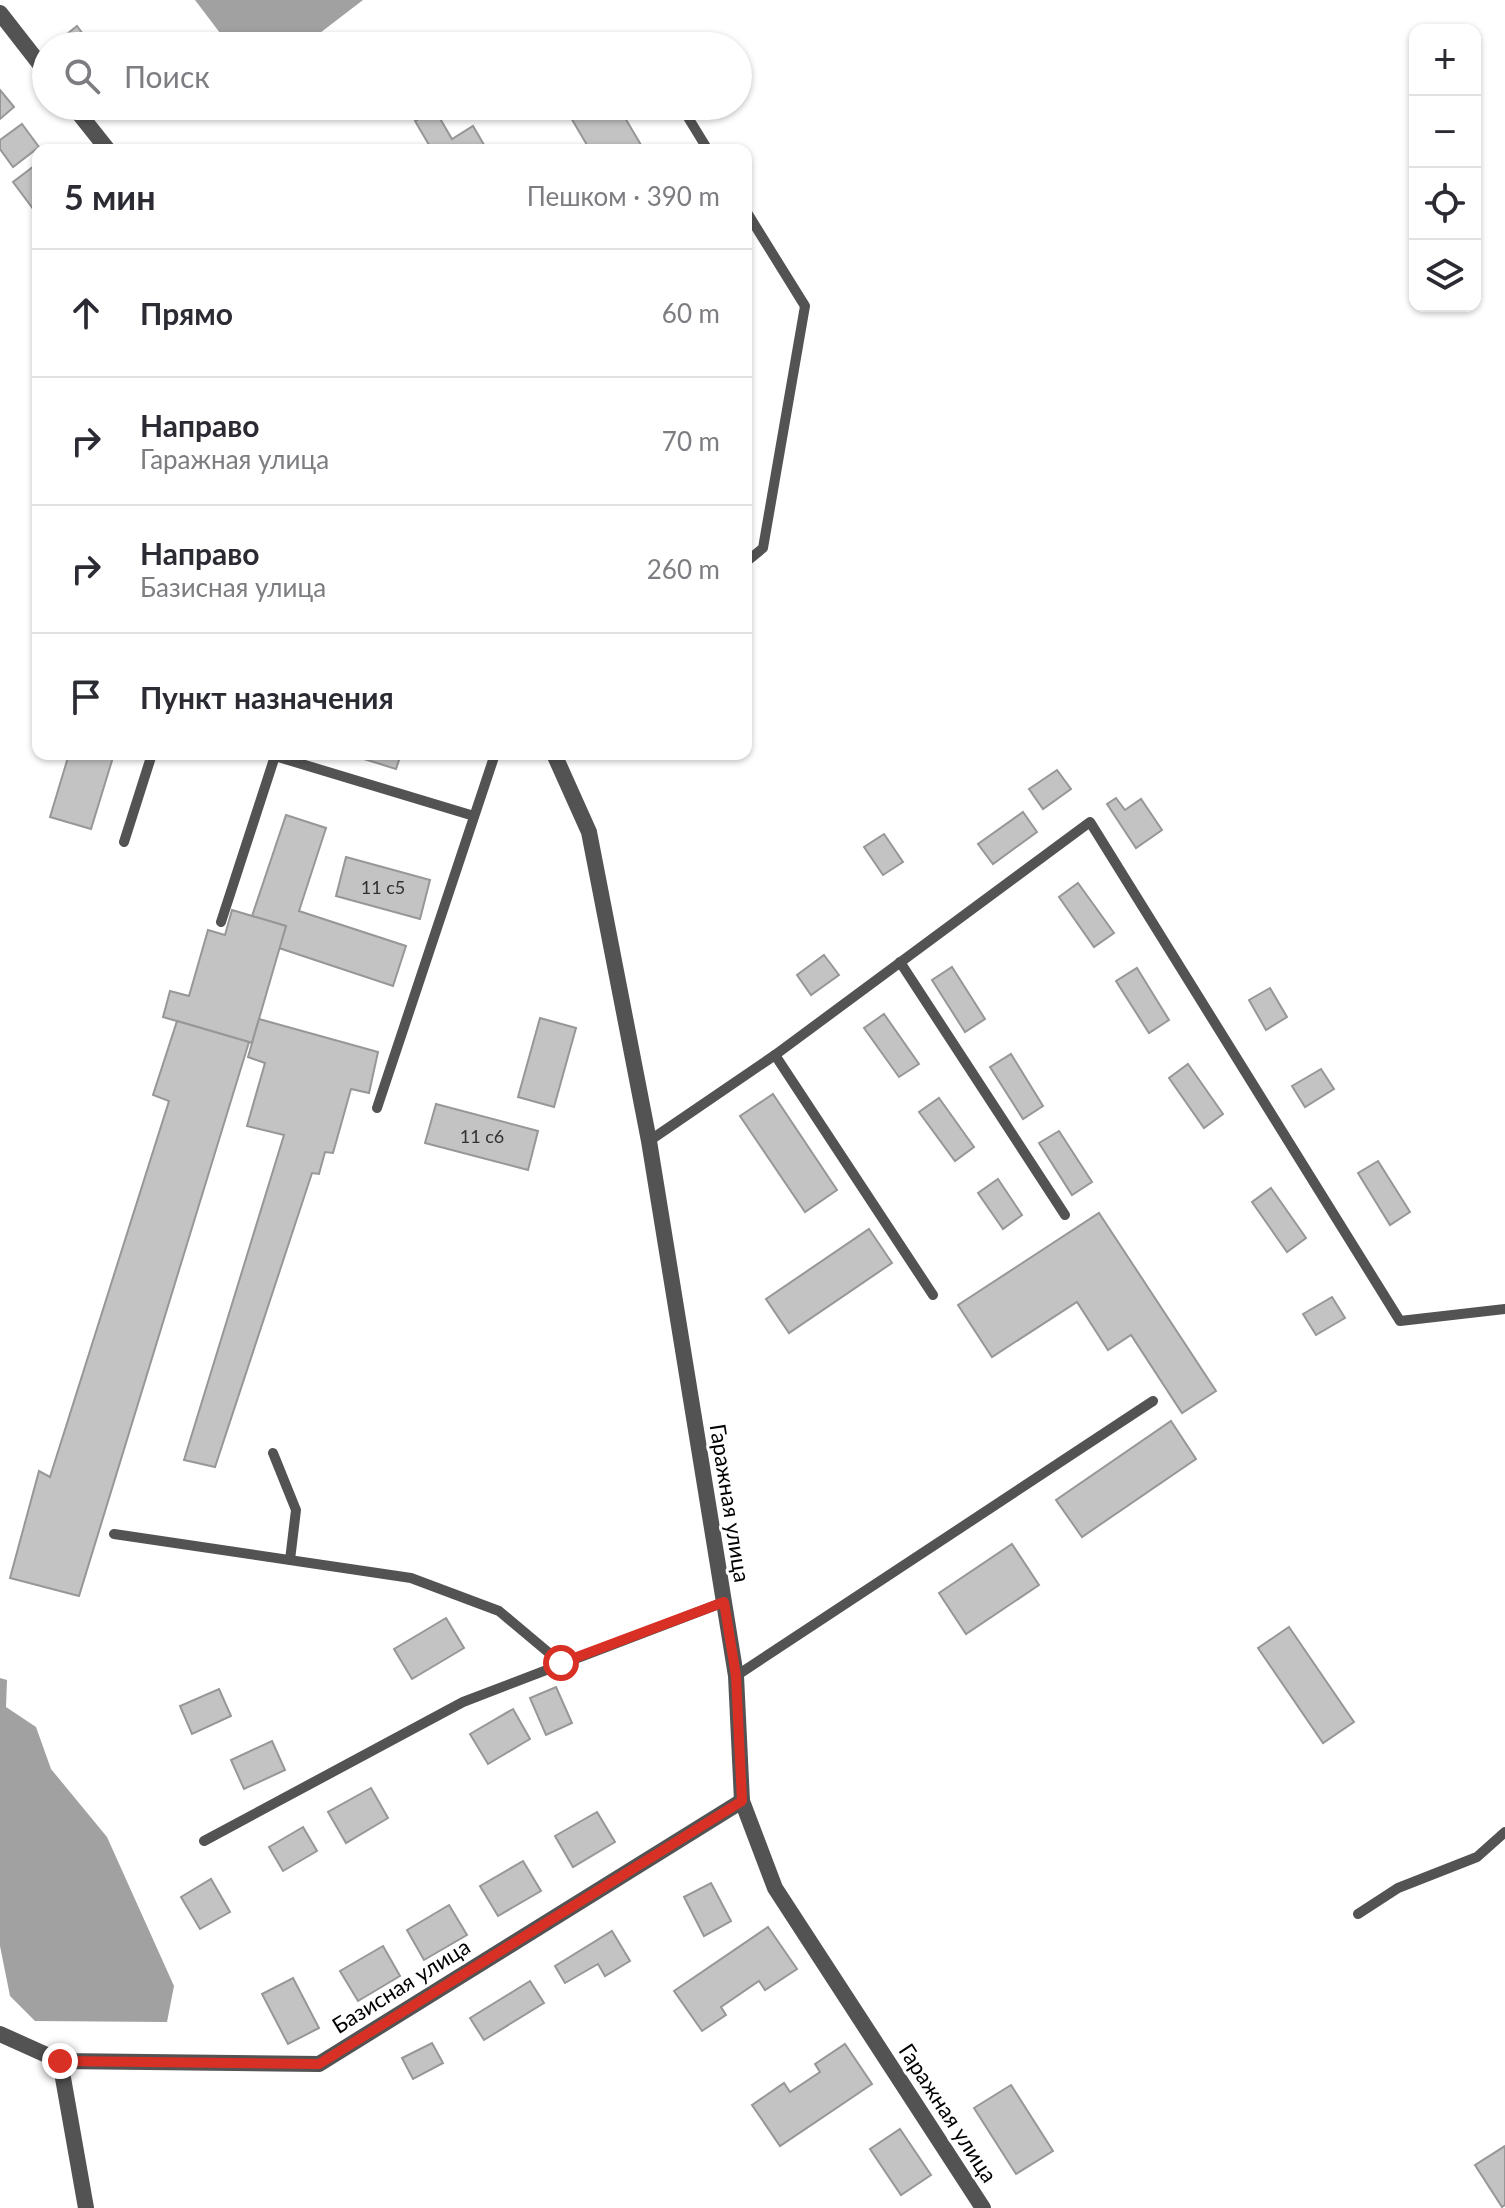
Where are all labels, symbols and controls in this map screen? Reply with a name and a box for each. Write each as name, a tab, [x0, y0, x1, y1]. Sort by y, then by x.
map controls	[1409, 24, 1481, 312]
button: +	[1409, 24, 1481, 96]
search box	[32, 32, 752, 120]
icon: search	[60, 54, 104, 98]
text: Поиск	[124, 58, 210, 94]
button: −	[1409, 96, 1481, 168]
button: locate	[1409, 168, 1481, 240]
text: 5 мин	[64, 176, 156, 217]
text: Пешком · 390 m	[527, 180, 720, 212]
button: layers	[1409, 240, 1481, 312]
icon: ahead	[64, 291, 108, 335]
text: Прямо	[140, 295, 233, 331]
text: 60 m	[662, 297, 720, 329]
text: Направо	[140, 407, 260, 443]
icon: right	[64, 419, 108, 463]
text: 70 m	[662, 425, 720, 457]
text: Гаражная улица	[140, 443, 329, 475]
text: Направо	[140, 535, 260, 571]
icon: right	[64, 547, 108, 591]
text: 260 m	[647, 553, 720, 585]
text: Базисная улица	[140, 571, 326, 603]
icon: arrive	[64, 675, 108, 719]
text: Пункт назначения	[140, 679, 394, 715]
house number: 11 с5	[361, 876, 405, 898]
house number: 11 с6	[460, 1125, 504, 1147]
street label: Гаражная улица	[705, 1422, 756, 1584]
route start	[543, 1645, 579, 1681]
street label: Базисная улица	[327, 1932, 475, 2039]
street label: Гаражная улица	[894, 2038, 1003, 2187]
route end	[42, 2043, 78, 2079]

